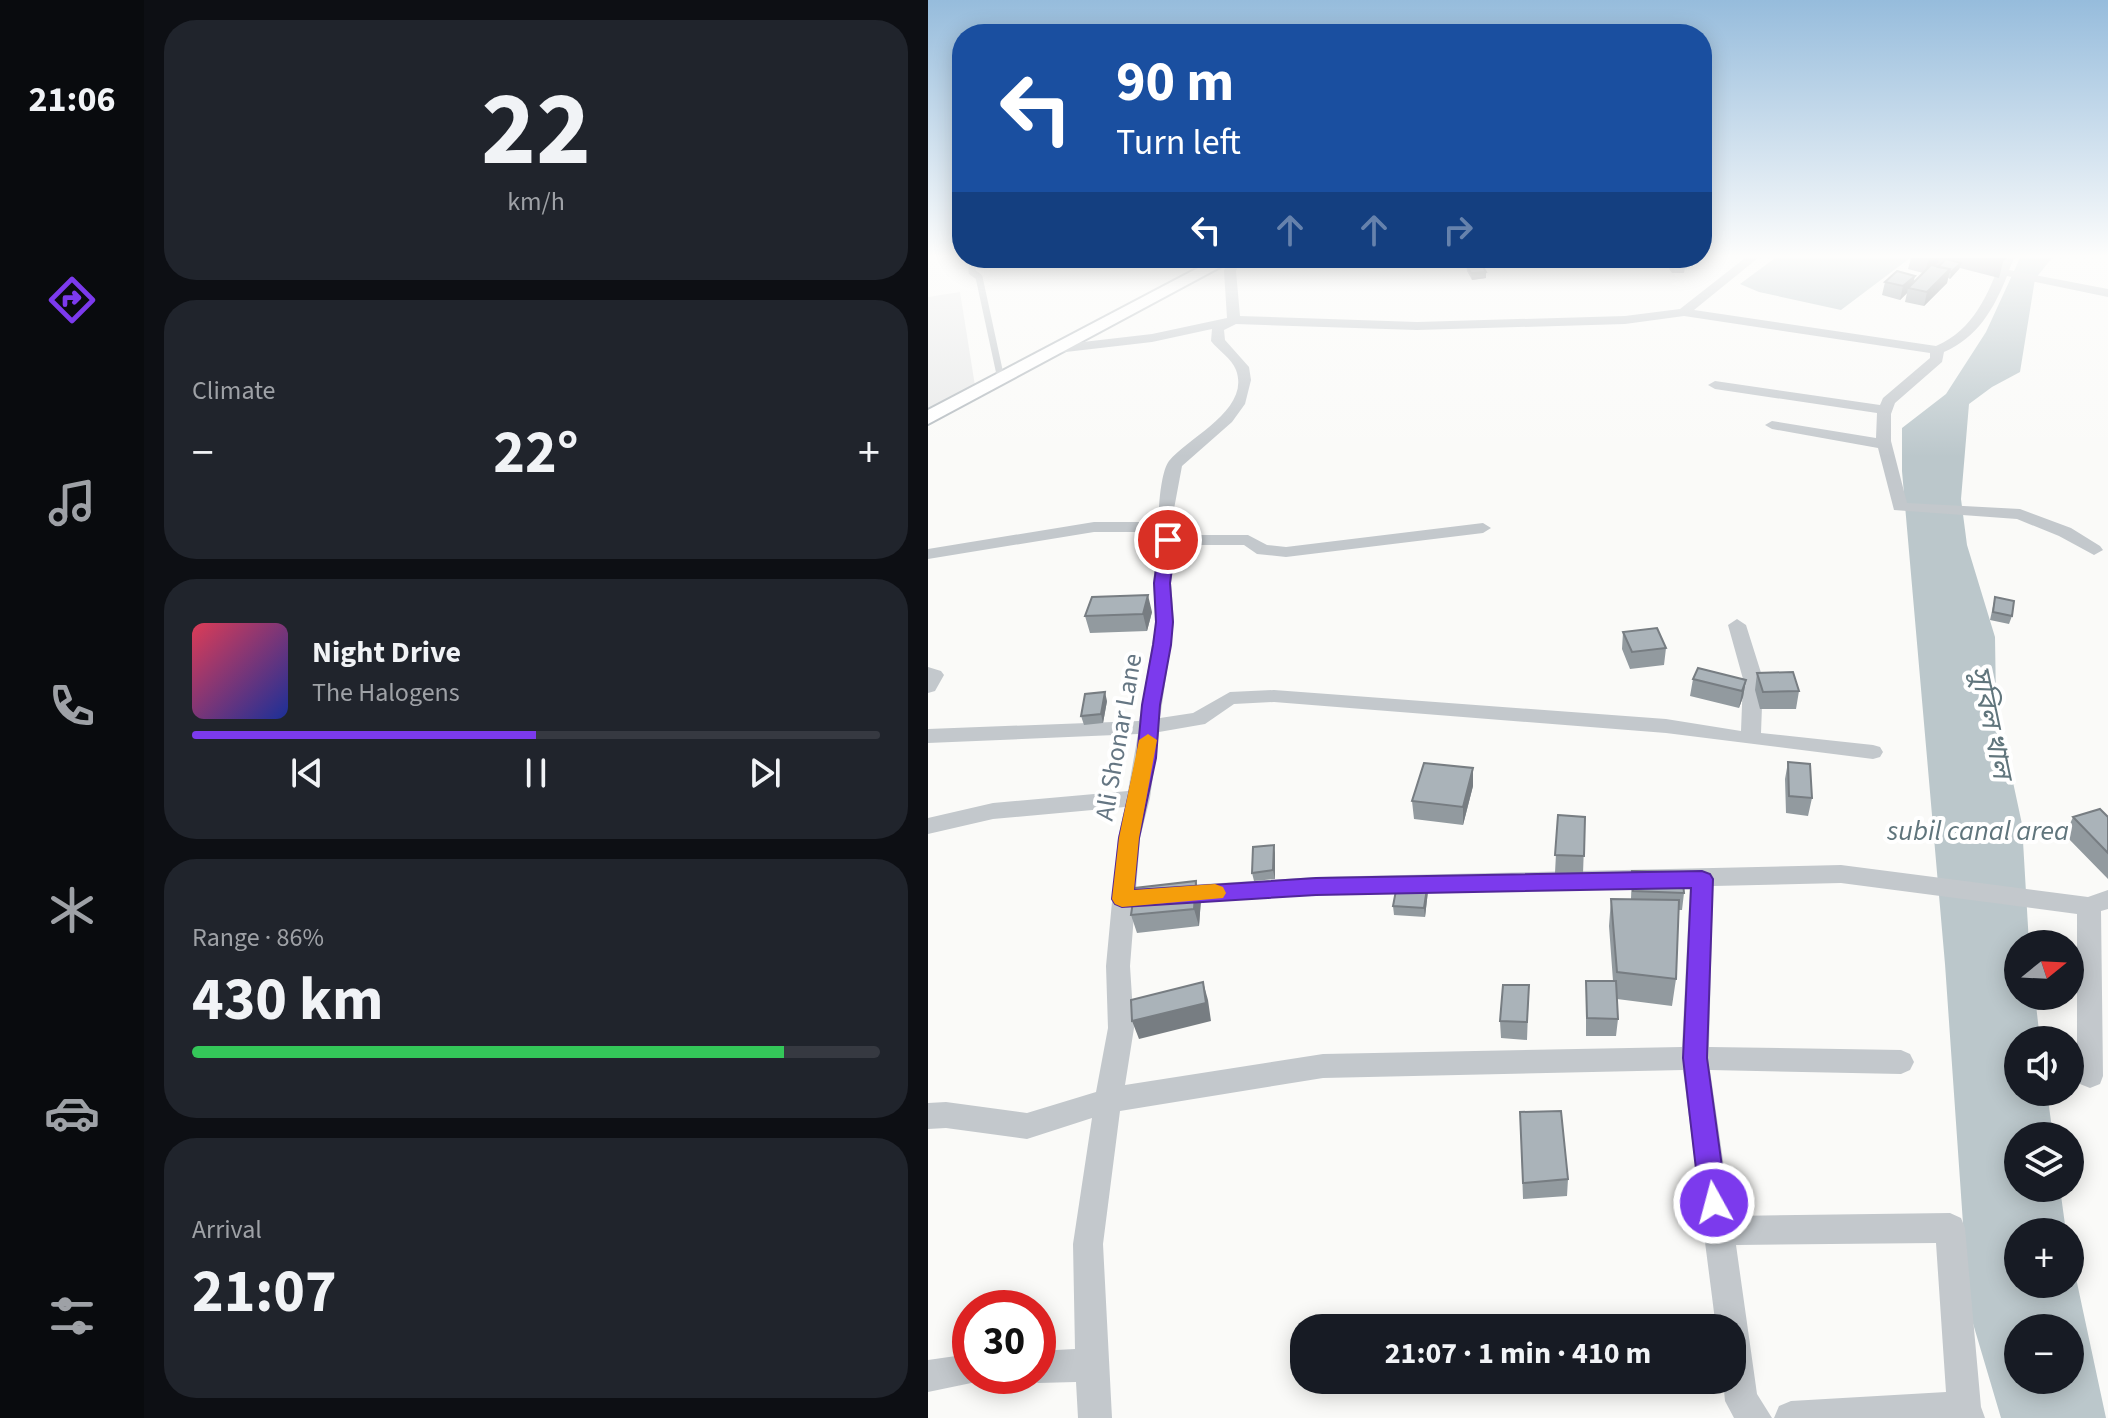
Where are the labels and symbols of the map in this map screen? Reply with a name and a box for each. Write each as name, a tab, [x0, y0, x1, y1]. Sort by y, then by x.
pin	[1134, 506, 1202, 574]
street label: Ali Shonar Lane	[1086, 651, 1151, 823]
water label: সুবিল খাল	[1960, 662, 2024, 788]
water label: subil canal area	[1886, 811, 2069, 851]
north arrow	[2004, 930, 2084, 1010]
position arrow	[1672, 1161, 1756, 1245]
speed limit sign: 30	[952, 1290, 1056, 1394]

